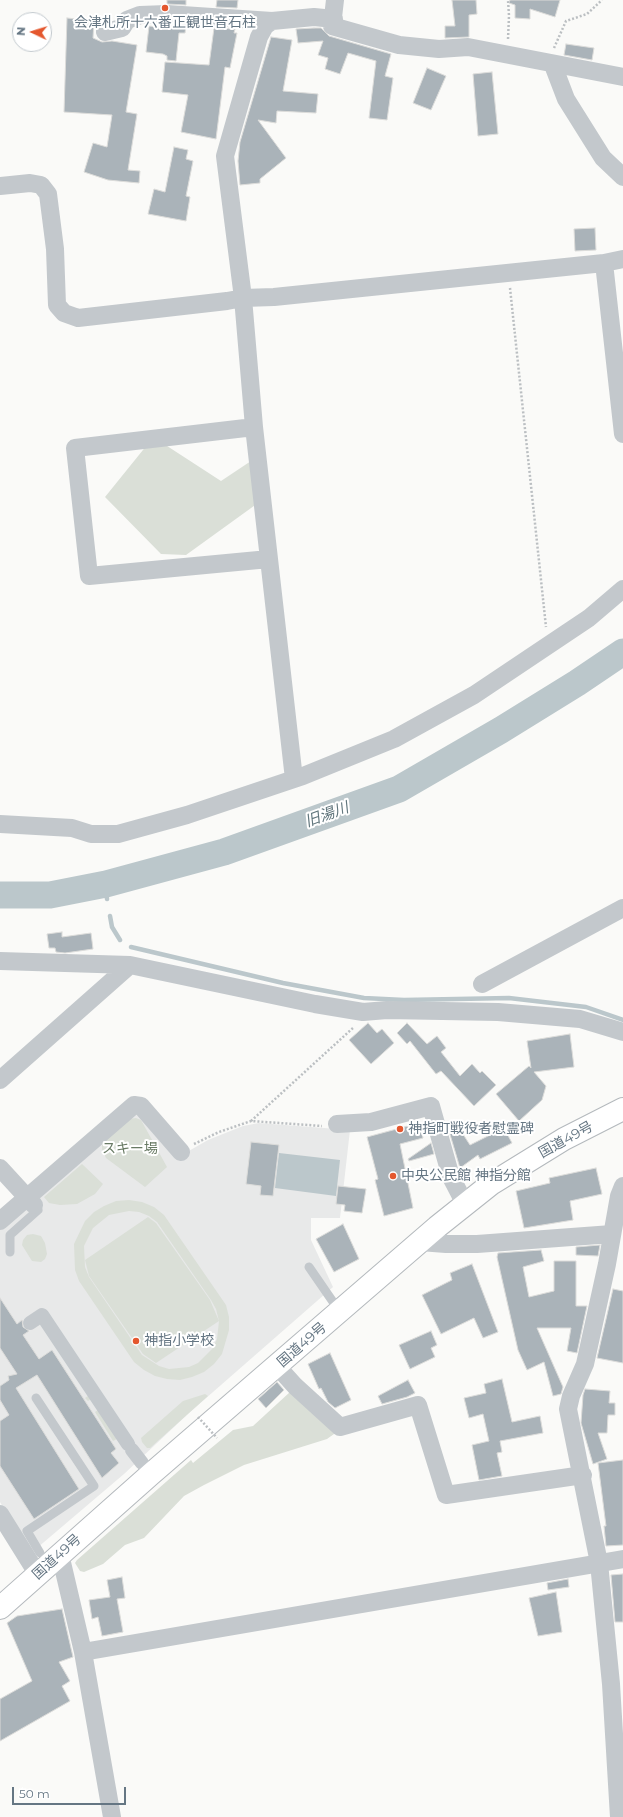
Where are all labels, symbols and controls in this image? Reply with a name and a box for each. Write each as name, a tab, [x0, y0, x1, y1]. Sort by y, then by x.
marker: 会津札所十六番正観世音石柱	[160, 3, 170, 13]
north arrow	[12, 12, 52, 52]
place label: 会津札所十六番正観世音石柱	[74, 15, 256, 31]
text: N	[14, 26, 28, 36]
water label: 旧湯川	[303, 799, 351, 831]
street label: 国道49号	[536, 1118, 596, 1162]
place label: 神指町戦役者慰霊碑	[408, 1121, 534, 1137]
marker: 神指町戦役者慰霊碑	[395, 1124, 405, 1134]
park label: スキー場	[102, 1141, 158, 1157]
place label: 中央公民館 神指分館	[401, 1168, 531, 1184]
marker: 中央公民館 神指分館	[388, 1171, 398, 1181]
street label: 国道49号	[274, 1319, 330, 1371]
place label: 神指小学校	[144, 1333, 214, 1349]
marker: 神指小学校	[131, 1336, 141, 1346]
street label: 国道49号	[29, 1531, 85, 1583]
scale bar	[14, 1779, 128, 1805]
text: 50 m	[19, 1786, 50, 1801]

